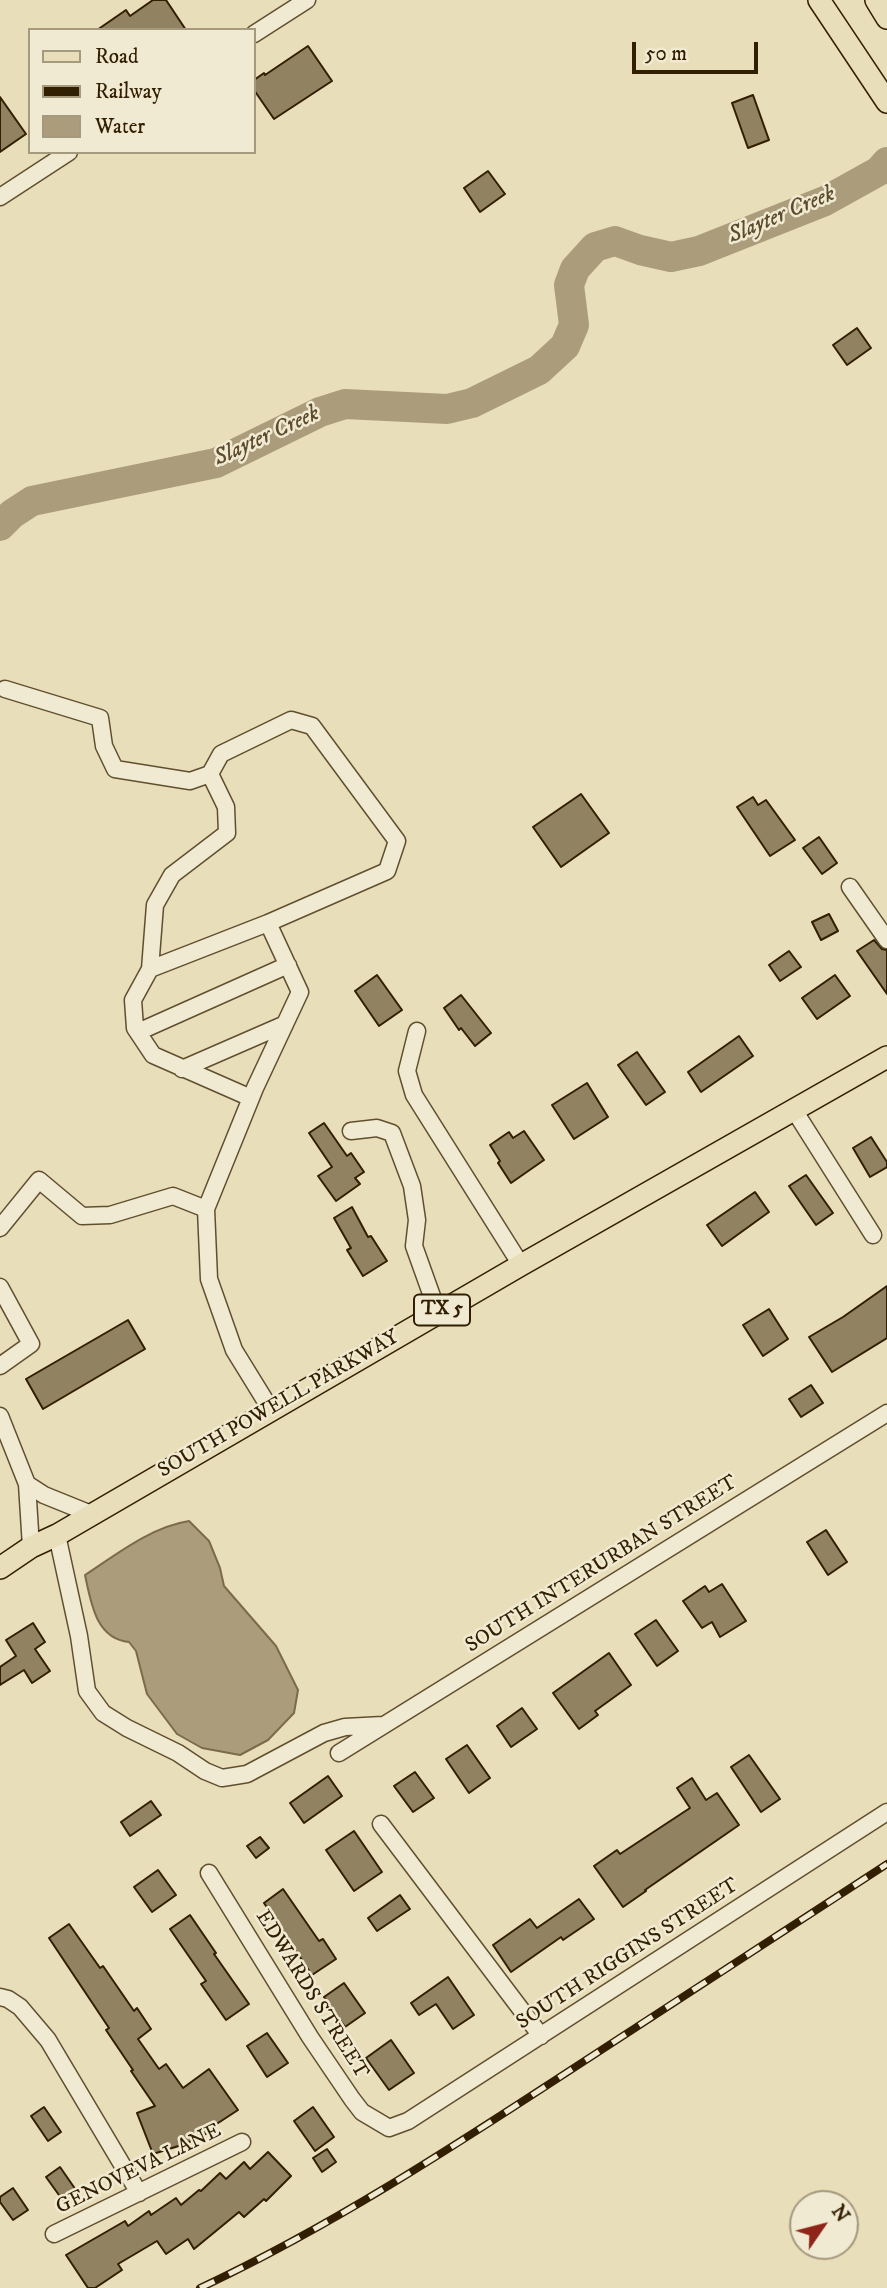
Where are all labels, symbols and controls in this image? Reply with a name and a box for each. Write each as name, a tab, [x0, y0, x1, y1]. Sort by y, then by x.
legend	[28, 28, 256, 154]
scale bar	[635, 28, 761, 72]
text: 50 m	[645, 41, 687, 67]
text: Road	[95, 44, 139, 70]
text: Railway	[95, 79, 162, 105]
text: Water	[95, 114, 145, 140]
water label: Slayter Creek	[724, 181, 840, 251]
water label: Slayter Creek	[210, 401, 324, 473]
road number: TX 5	[414, 1294, 470, 1326]
street label: SOUTH POWELL PARKWAY	[154, 1326, 404, 1484]
street label: SOUTH INTERURBAN STREET	[462, 1471, 742, 1659]
street label: SOUTH RIGGINS STREET	[512, 1874, 744, 2036]
street label: EDWARDS STREET	[249, 1906, 373, 2084]
street label: GENOVEVA LANE	[52, 2119, 226, 2221]
north arrow	[789, 2190, 859, 2260]
text: N	[826, 2201, 854, 2227]

